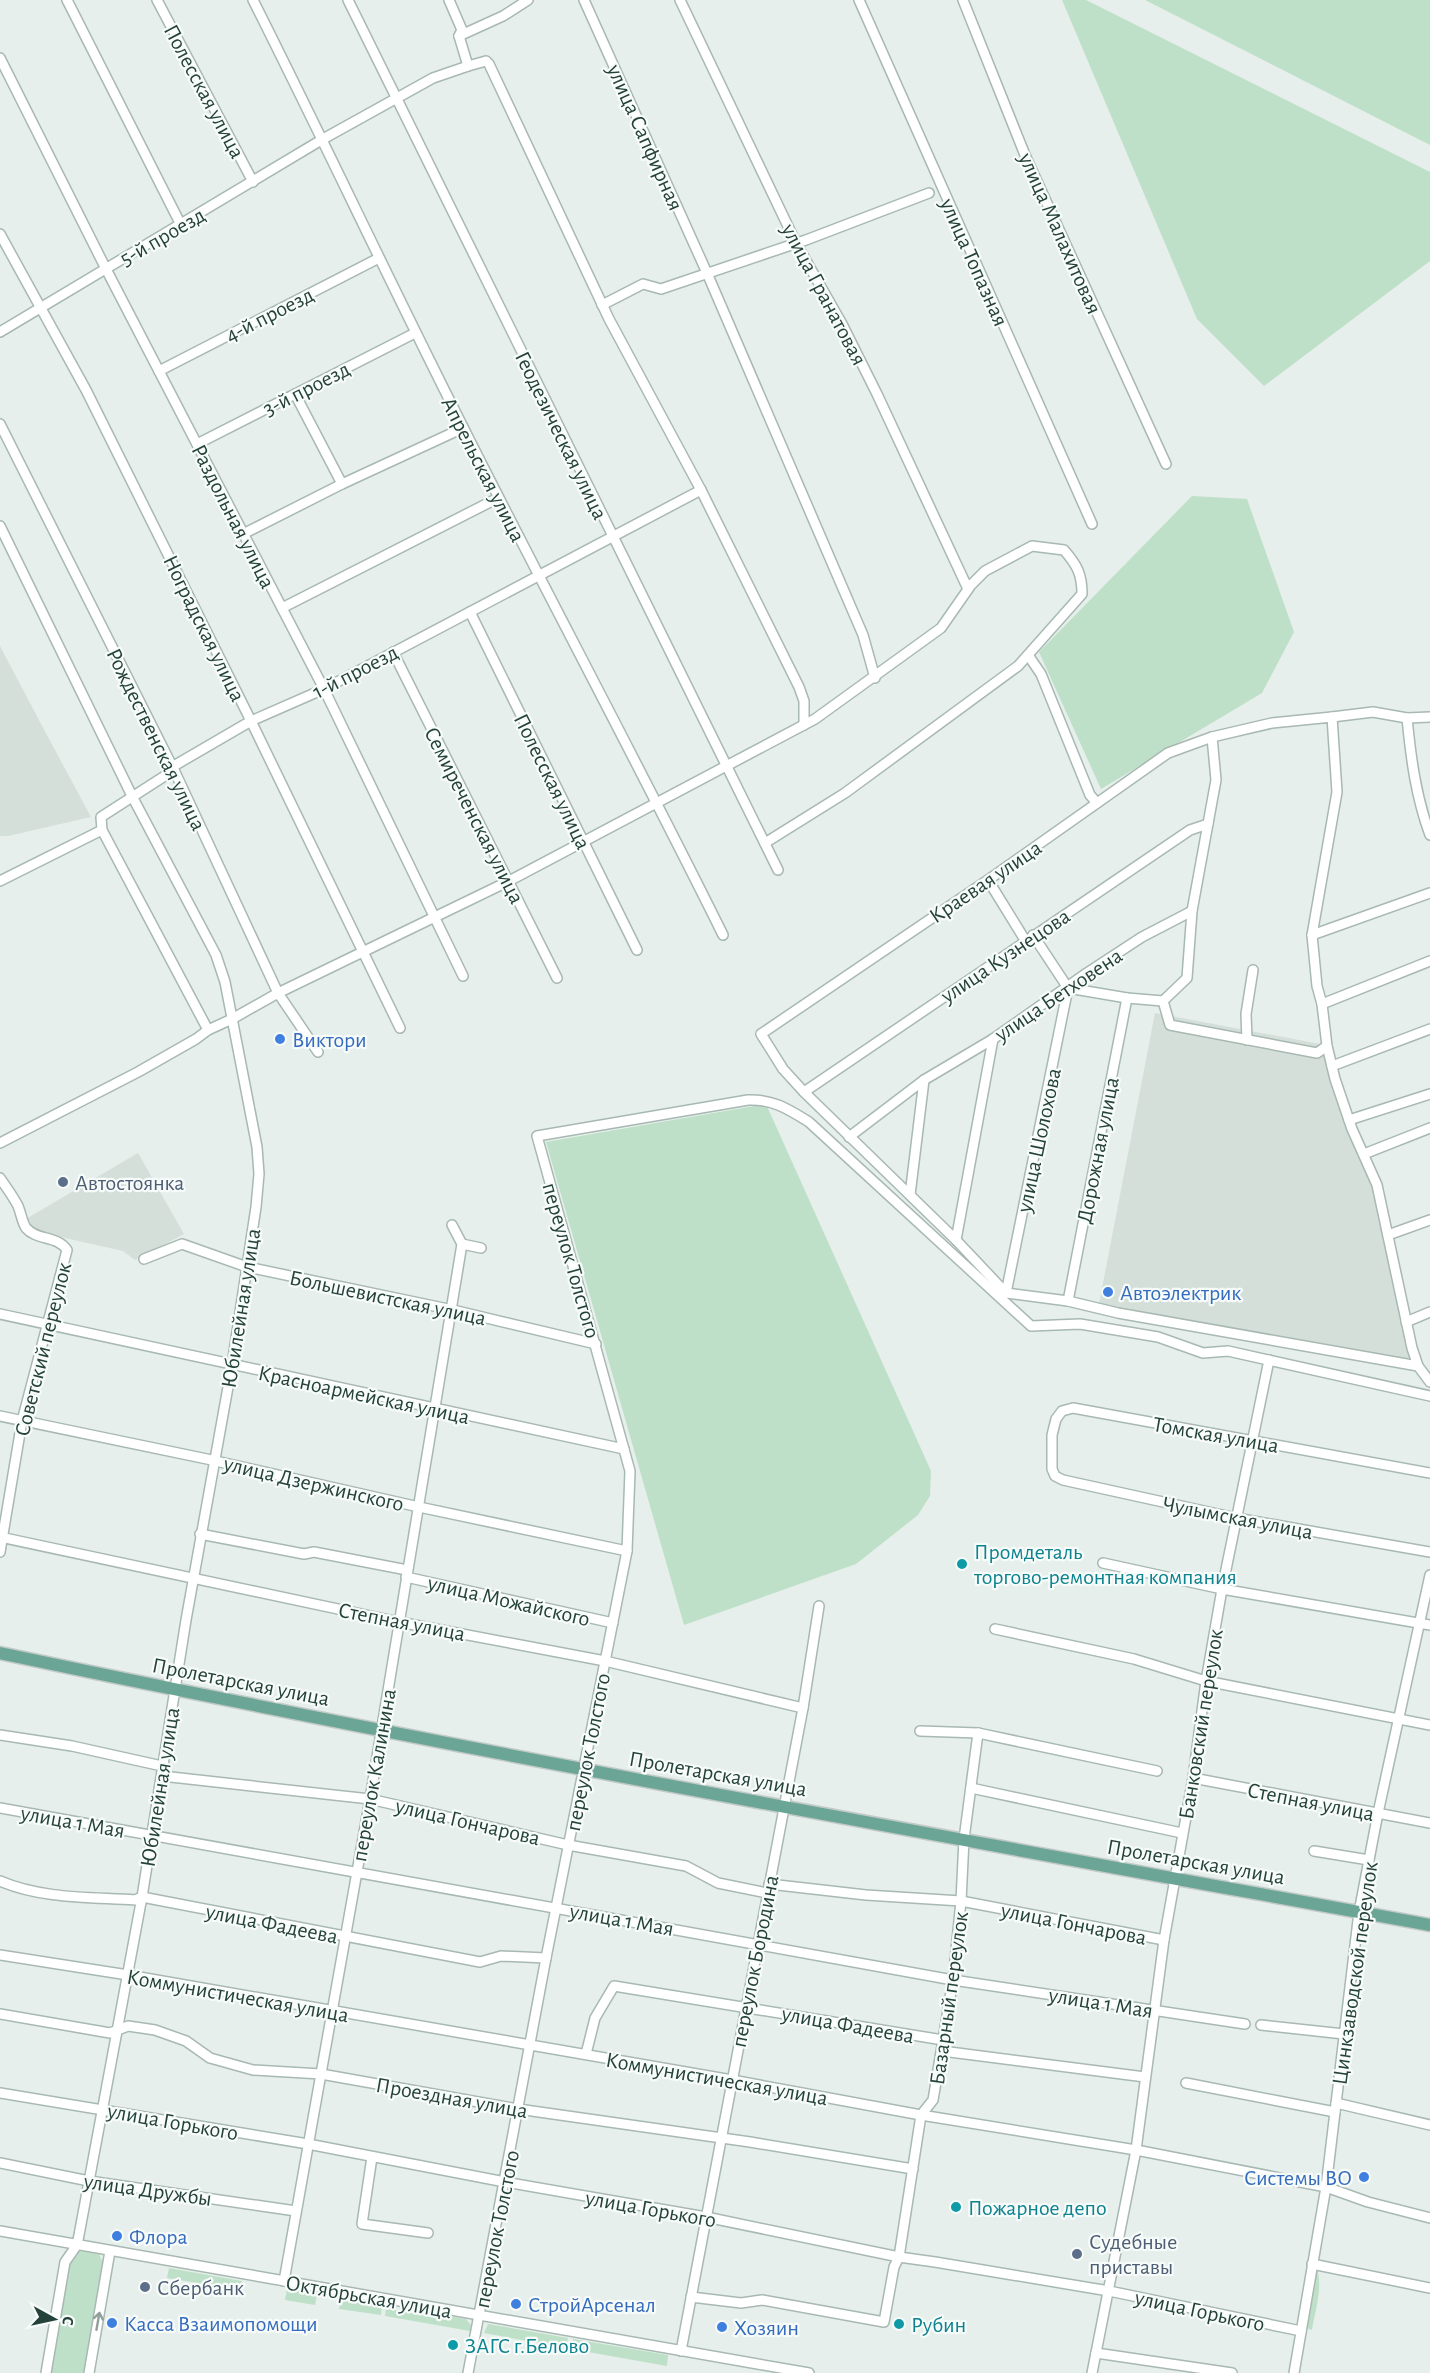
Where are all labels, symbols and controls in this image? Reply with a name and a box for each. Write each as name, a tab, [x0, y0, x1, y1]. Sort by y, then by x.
street label: Полесская улица	[160, 21, 249, 162]
street label: улица Сапфирная	[603, 60, 687, 214]
street label: улица Малахитовая	[1014, 149, 1105, 317]
street label: улица Топазная	[936, 194, 1012, 330]
street label: 5-й проезд	[116, 204, 209, 270]
street label: улица Гранатовая	[777, 219, 871, 369]
street label: 4-й проезд	[222, 283, 317, 346]
street label: Геодезическая улица	[511, 348, 611, 523]
street label: 3-й проезд	[259, 358, 353, 420]
street label: Апрельская улица	[437, 393, 529, 545]
street label: Раздольная улица	[187, 441, 279, 592]
street label: Ноградская улица	[159, 552, 249, 705]
street label: 1-й проезд	[309, 641, 402, 703]
street label: Рождественская улица	[102, 645, 210, 834]
street label: Полесская улица	[510, 710, 594, 853]
street label: Семиреченская улица	[420, 724, 528, 907]
street label: Краевая улица	[925, 836, 1046, 927]
street label: улица Кузнецова	[936, 905, 1074, 1008]
street label: улица Бетховена	[990, 944, 1126, 1046]
place label: Виктори	[292, 1029, 367, 1051]
marker: Виктори	[273, 1032, 287, 1046]
street label: улица Шолохова	[1013, 1066, 1065, 1215]
street label: Дорожная улица	[1073, 1075, 1123, 1225]
place label: Автостоянка	[75, 1172, 184, 1194]
marker: Автостоянка	[56, 1175, 70, 1189]
street label: переулок Толстого	[538, 1180, 604, 1341]
street label: Юбилейная улица	[217, 1227, 264, 1390]
street label: Советский переулок	[11, 1260, 75, 1438]
street label: Большевистская улица	[287, 1266, 488, 1330]
place label: Автоэлектрик	[1120, 1282, 1241, 1304]
marker: Автоэлектрик	[1101, 1285, 1115, 1299]
street label: Красноармейская улица	[256, 1362, 471, 1428]
street label: Томская улица	[1151, 1413, 1280, 1457]
street label: улица Дзержинского	[221, 1452, 406, 1515]
street label: Чулымская улица	[1161, 1493, 1315, 1543]
place label: Промдеталь торгово-ремонтная компания	[973, 1541, 1237, 1588]
marker: Промдеталь торгово-ремонтная компания	[955, 1557, 969, 1571]
street label: улица Можайского	[425, 1571, 592, 1630]
street label: Степная улица	[336, 1599, 467, 1645]
street label: Банковский переулок	[1175, 1627, 1227, 1821]
street label: Пролетарская улица	[150, 1654, 331, 1710]
street label: переулок Толстого	[562, 1671, 614, 1833]
street label: переулок Калинина	[348, 1687, 400, 1863]
street label: Юбилейная улица	[136, 1706, 183, 1869]
street label: Пролетарская улица	[627, 1748, 808, 1800]
street label: Степная улица	[1245, 1779, 1376, 1825]
street label: улица Гончарова	[392, 1794, 542, 1849]
street label: улица 1 Мая	[18, 1802, 127, 1842]
street label: Пролетарская улица	[1105, 1836, 1286, 1888]
street label: Цинкзаводской переулок	[1328, 1860, 1382, 2086]
street label: переулок Бородина	[727, 1873, 782, 2049]
street label: улица Гончарова	[998, 1899, 1148, 1949]
street label: улица Фадеева	[203, 1900, 340, 1948]
street label: улица 1 Мая	[567, 1900, 676, 1940]
street label: Базарный переулок	[926, 1910, 972, 2086]
street label: Коммунистическая улица	[125, 1966, 351, 2026]
street label: улица 1 Мая	[1046, 1984, 1154, 2022]
street label: улица Фадеева	[779, 2002, 916, 2047]
street label: Коммунистическая улица	[604, 2049, 830, 2109]
street label: Проездная улица	[374, 2074, 530, 2122]
street label: улица Горького	[105, 2100, 240, 2144]
street label: переулок Толстого	[471, 2148, 523, 2310]
place label: Системы ВО	[1244, 2167, 1352, 2189]
street label: улица Дружбы	[81, 2170, 213, 2210]
marker: Системы ВО	[1357, 2170, 1371, 2184]
street label: улица Горького	[583, 2187, 718, 2231]
place label: Пожарное депо	[968, 2197, 1107, 2219]
marker: Пожарное депо	[949, 2200, 963, 2214]
place label: Флора	[129, 2226, 188, 2248]
marker: Флора	[110, 2229, 124, 2243]
place label: Судебные приставы	[1089, 2231, 1177, 2278]
marker: Судебные приставы	[1070, 2247, 1084, 2261]
street label: Октябрьская улица	[284, 2272, 454, 2322]
place label: Сбербанк	[157, 2277, 244, 2299]
marker: Сбербанк	[138, 2280, 152, 2294]
street label: улица Горького	[1132, 2286, 1267, 2335]
north arrow	[24, 2289, 84, 2349]
place label: СтройАрсенал	[528, 2294, 656, 2316]
marker: СтройАрсенал	[509, 2297, 523, 2311]
one-way arrow	[93, 2312, 104, 2332]
place label: Касса Взаимопомощи	[124, 2313, 318, 2335]
place label: Рубин	[911, 2314, 966, 2336]
text: С	[59, 2315, 76, 2327]
marker: Касса Взаимопомощи	[105, 2316, 119, 2330]
place label: Хозяин	[734, 2317, 799, 2339]
marker: Рубин	[892, 2317, 906, 2331]
marker: Хозяин	[715, 2320, 729, 2334]
place label: ЗАГС г.Белово	[465, 2335, 589, 2357]
marker: ЗАГС г.Белово	[446, 2338, 460, 2352]

